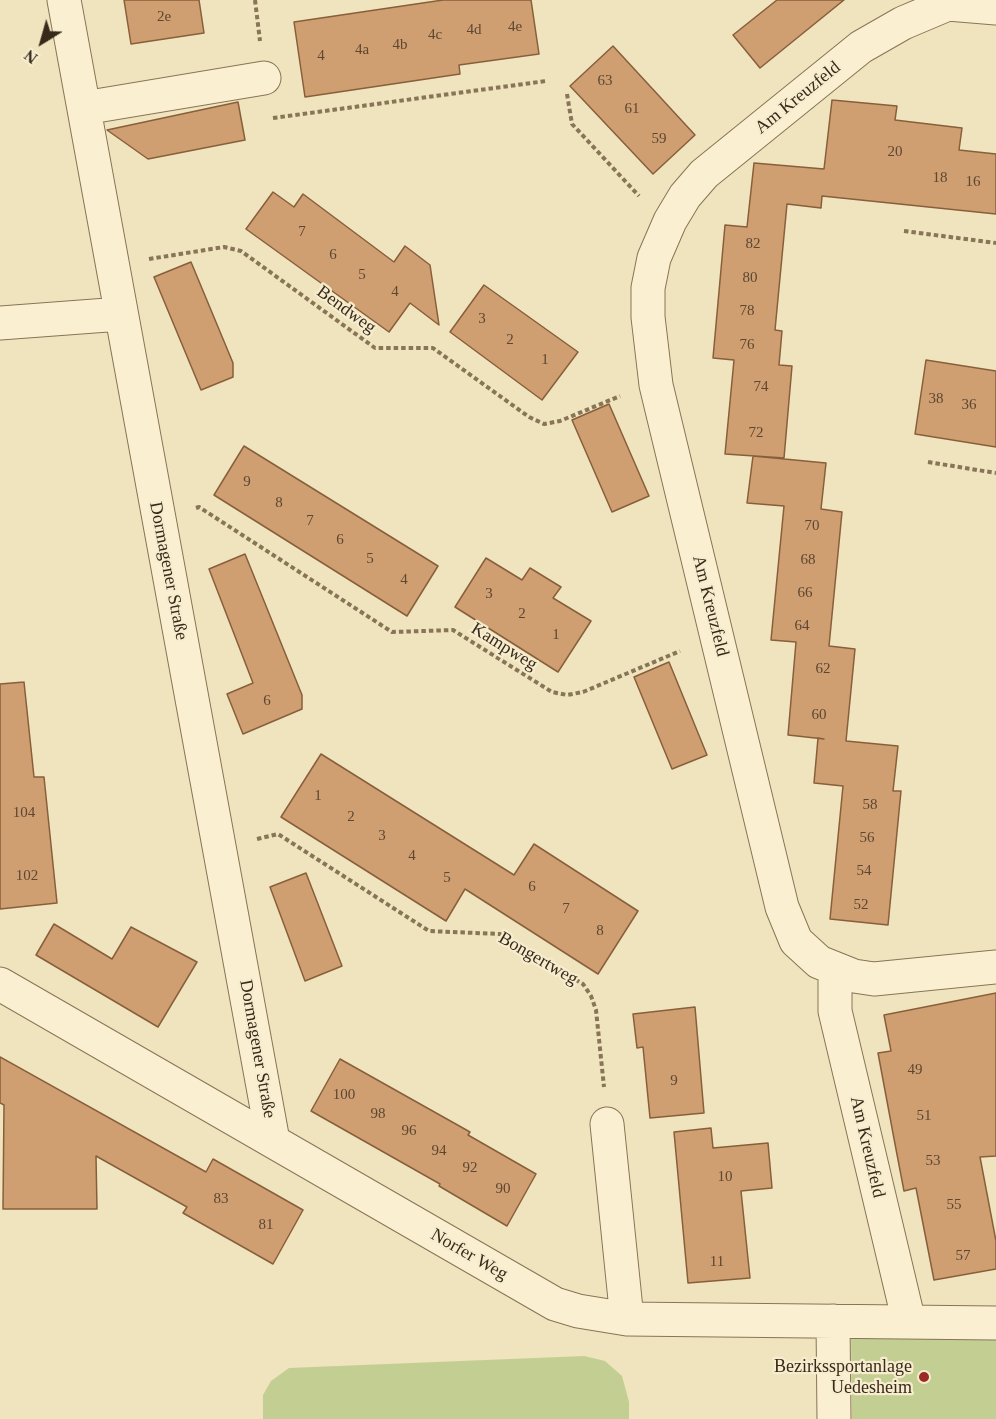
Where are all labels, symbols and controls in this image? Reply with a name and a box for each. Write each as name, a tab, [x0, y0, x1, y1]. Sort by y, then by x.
house number: 2e	[157, 8, 171, 26]
north arrow	[12, 12, 72, 72]
house number: 4e	[508, 18, 522, 36]
house number: 4d	[466, 21, 482, 39]
house number: 4c	[428, 26, 442, 44]
house number: 4b	[392, 36, 408, 54]
house number: 4a	[355, 41, 369, 59]
text: N	[21, 47, 41, 67]
house number: 4	[317, 47, 325, 65]
street label: Am Kreuzfeld	[751, 57, 845, 139]
house number: 63	[598, 72, 612, 90]
house number: 61	[624, 100, 640, 118]
house number: 59	[652, 130, 666, 148]
house number: 20	[888, 143, 902, 161]
house number: 18	[932, 169, 948, 187]
house number: 16	[966, 173, 980, 191]
house number: 7	[298, 223, 306, 241]
house number: 82	[746, 235, 760, 253]
house number: 6	[329, 246, 337, 264]
house number: 5	[358, 266, 366, 284]
house number: 80	[742, 269, 758, 287]
street label: Bendweg	[312, 281, 380, 339]
house number: 4	[391, 283, 399, 301]
house number: 78	[740, 302, 754, 320]
house number: 3	[478, 310, 486, 328]
house number: 2	[506, 331, 514, 349]
house number: 76	[740, 336, 754, 354]
house number: 1	[541, 351, 549, 369]
house number: 74	[754, 378, 768, 396]
house number: 38	[928, 390, 944, 408]
house number: 36	[962, 396, 976, 414]
house number: 72	[748, 424, 764, 442]
house number: 9	[243, 473, 251, 491]
house number: 8	[275, 494, 283, 512]
street label: Dormagener Straße	[144, 500, 192, 642]
house number: 7	[306, 512, 314, 530]
house number: 70	[804, 517, 820, 535]
house number: 6	[336, 531, 344, 549]
house number: 5	[366, 550, 374, 568]
house number: 68	[800, 551, 816, 569]
street label: Am Kreuzfeld	[687, 553, 733, 659]
house number: 4	[400, 571, 408, 589]
house number: 66	[798, 584, 812, 602]
house number: 3	[485, 585, 493, 603]
house number: 2	[518, 605, 526, 623]
house number: 64	[794, 617, 810, 635]
street label: Kampweg	[467, 618, 541, 676]
house number: 1	[552, 626, 560, 644]
house number: 62	[816, 660, 830, 678]
house number: 6	[263, 692, 271, 710]
house number: 60	[812, 706, 826, 724]
house number: 1	[314, 787, 322, 805]
house number: 58	[862, 796, 878, 814]
house number: 104	[13, 804, 35, 822]
house number: 2	[347, 808, 355, 826]
house number: 3	[378, 827, 386, 845]
house number: 56	[860, 829, 874, 847]
house number: 4	[408, 847, 416, 865]
house number: 54	[856, 862, 872, 880]
house number: 102	[16, 867, 38, 885]
house number: 5	[443, 869, 451, 887]
house number: 6	[528, 878, 536, 896]
house number: 52	[854, 896, 868, 914]
house number: 7	[562, 900, 570, 918]
house number: 8	[596, 922, 604, 940]
street label: Bongertweg	[495, 928, 581, 990]
street label: Dormagener Straße	[234, 978, 280, 1120]
house number: 49	[908, 1061, 922, 1079]
house number: 9	[670, 1072, 678, 1090]
house number: 100	[333, 1086, 355, 1104]
street label: Am Kreuzfeld	[845, 1094, 889, 1200]
house number: 98	[370, 1105, 386, 1123]
house number: 51	[916, 1107, 932, 1125]
house number: 96	[402, 1122, 416, 1140]
house number: 94	[432, 1142, 446, 1160]
house number: 53	[926, 1152, 940, 1170]
house number: 92	[462, 1159, 478, 1177]
house number: 10	[718, 1168, 732, 1186]
house number: 90	[496, 1180, 510, 1198]
house number: 83	[214, 1190, 228, 1208]
house number: 55	[946, 1196, 962, 1214]
house number: 81	[258, 1216, 274, 1234]
street label: Norfer Weg	[427, 1224, 511, 1286]
house number: 57	[956, 1247, 970, 1265]
house number: 11	[710, 1253, 724, 1271]
place label: Bezirkssportanlage Uedesheim	[774, 1356, 912, 1398]
marker: Bezirkssportanlage Uedesheim	[917, 1370, 931, 1384]

